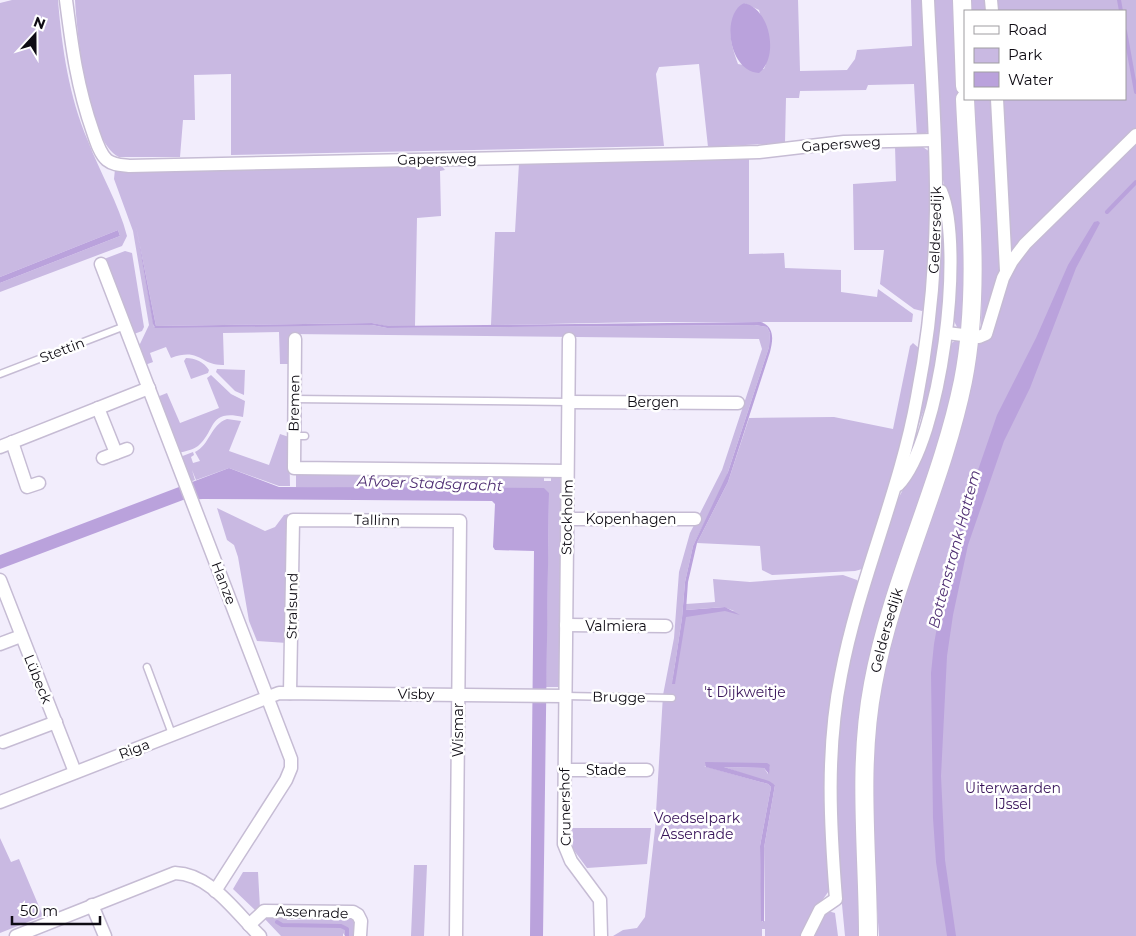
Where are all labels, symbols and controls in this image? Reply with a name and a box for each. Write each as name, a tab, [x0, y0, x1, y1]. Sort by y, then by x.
north arrow	[10, 10, 60, 60]
legend	[964, 10, 1126, 100]
text: N	[31, 12, 48, 33]
text: Road	[1008, 20, 1047, 39]
text: Park	[1008, 45, 1042, 64]
text: Water	[1008, 70, 1054, 89]
street label: Gapersweg	[801, 132, 881, 156]
street label: Gapersweg	[397, 149, 477, 169]
street label: Geldersedijk	[924, 186, 945, 274]
street label: Stettin	[37, 333, 87, 367]
street label: Bremen	[285, 374, 303, 432]
street label: Bergen	[627, 393, 679, 411]
water label: Bottenstrank Hattem	[924, 468, 984, 630]
water label: Afvoer Stadsgracht	[356, 471, 503, 495]
street label: Stockholm	[557, 479, 577, 555]
street label: Kopenhagen	[585, 510, 677, 528]
street label: Tallinn	[354, 511, 400, 529]
street label: Hanze	[208, 559, 240, 607]
street label: Stralsund	[282, 573, 302, 639]
street label: Geldersedijk	[866, 585, 907, 674]
street label: Valmiera	[585, 617, 647, 635]
street label: Lübeck	[20, 652, 56, 707]
park label: 't Dijkweitje	[704, 683, 786, 701]
street label: Visby	[397, 685, 435, 703]
street label: Brugge	[592, 688, 646, 706]
street label: Wismar	[449, 702, 467, 757]
street label: Riga	[116, 735, 152, 763]
street label: Stade	[586, 761, 626, 779]
street label: Crunershof	[555, 766, 575, 846]
park label: Uiterwaarden IJssel	[965, 779, 1061, 813]
park label: Voedselpark Assenrade	[654, 809, 741, 843]
scale bar	[12, 894, 100, 926]
text: 50 m	[20, 901, 58, 920]
street label: Assenrade	[275, 902, 349, 922]

